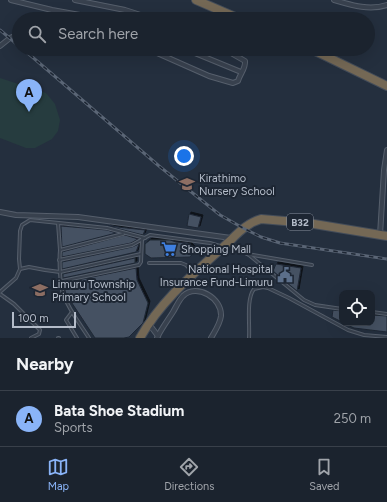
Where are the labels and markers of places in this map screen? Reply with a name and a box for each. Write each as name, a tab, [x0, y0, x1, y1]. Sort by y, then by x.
pin: A	[16, 79, 42, 112]
place label: Kirathimo Nursery School	[199, 172, 275, 198]
school or university icon: Kirathimo Nursery School	[178, 175, 196, 193]
supermarket icon: Shopping Mall	[160, 240, 178, 258]
place label: Shopping Mall	[181, 243, 251, 256]
place label: National Hospital Insurance Fund-Limuru	[160, 263, 273, 289]
public building icon: National Hospital Insurance Fund-Limuru	[276, 266, 294, 284]
place label: Limuru Township Primary School	[52, 278, 136, 304]
school or university icon: Limuru Township Primary School	[31, 281, 49, 299]

